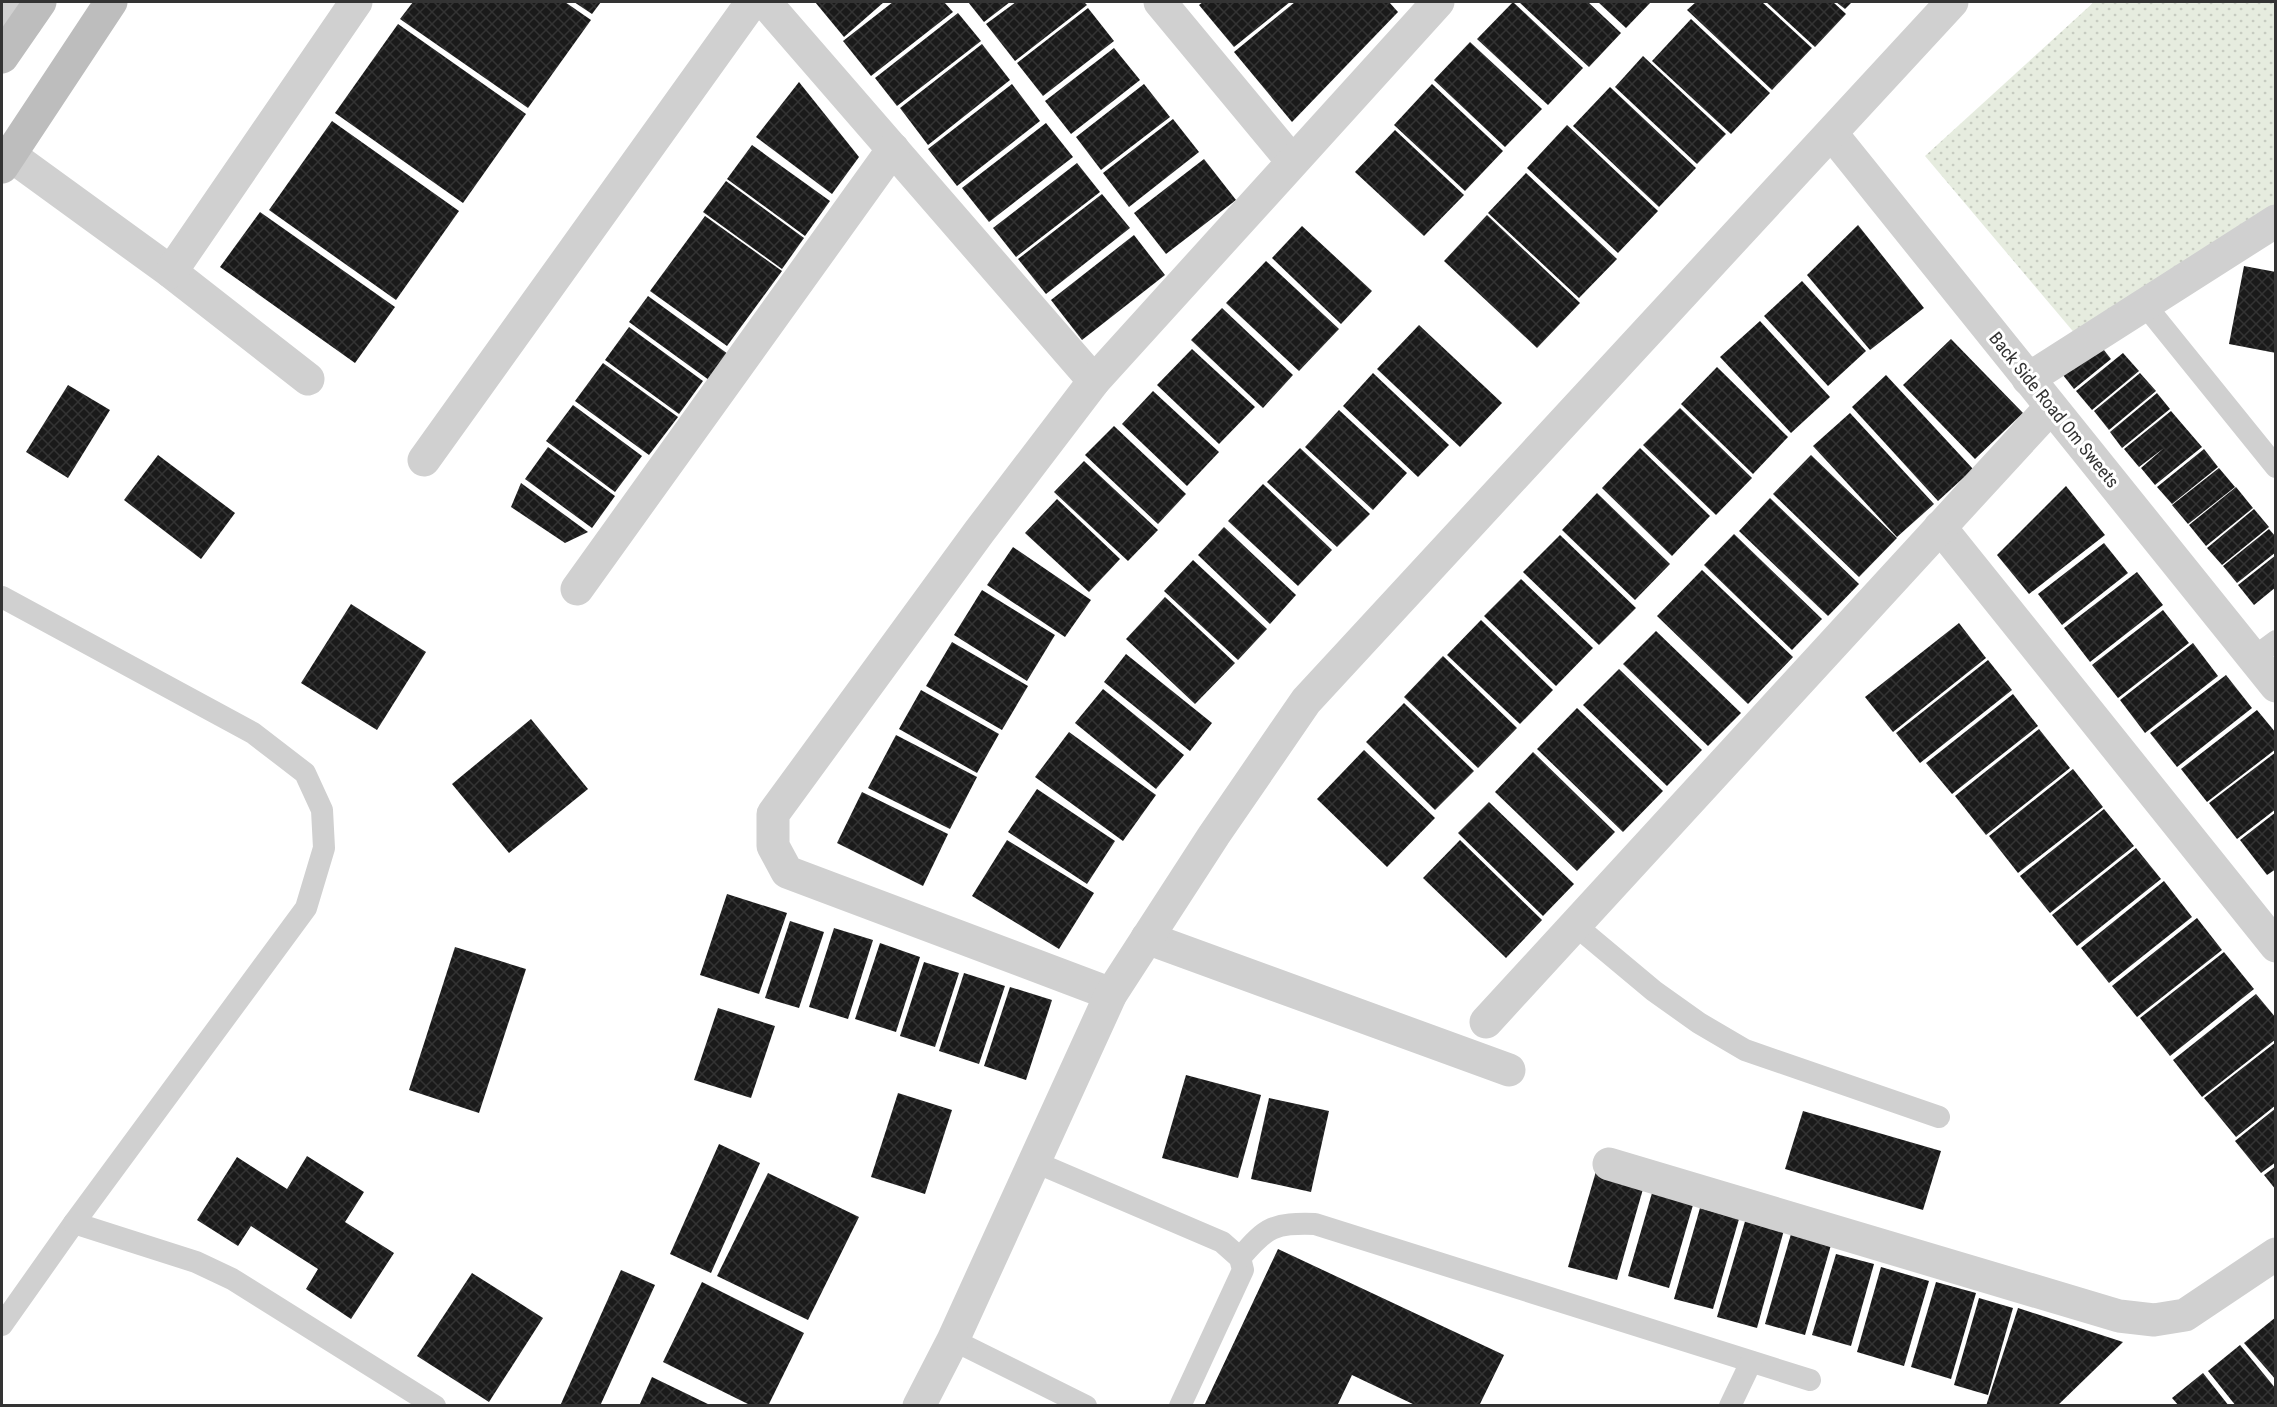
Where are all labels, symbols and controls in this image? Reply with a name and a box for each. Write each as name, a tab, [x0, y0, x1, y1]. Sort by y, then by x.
street label: Back Side Road Om Sweets	[1985, 328, 2124, 492]

